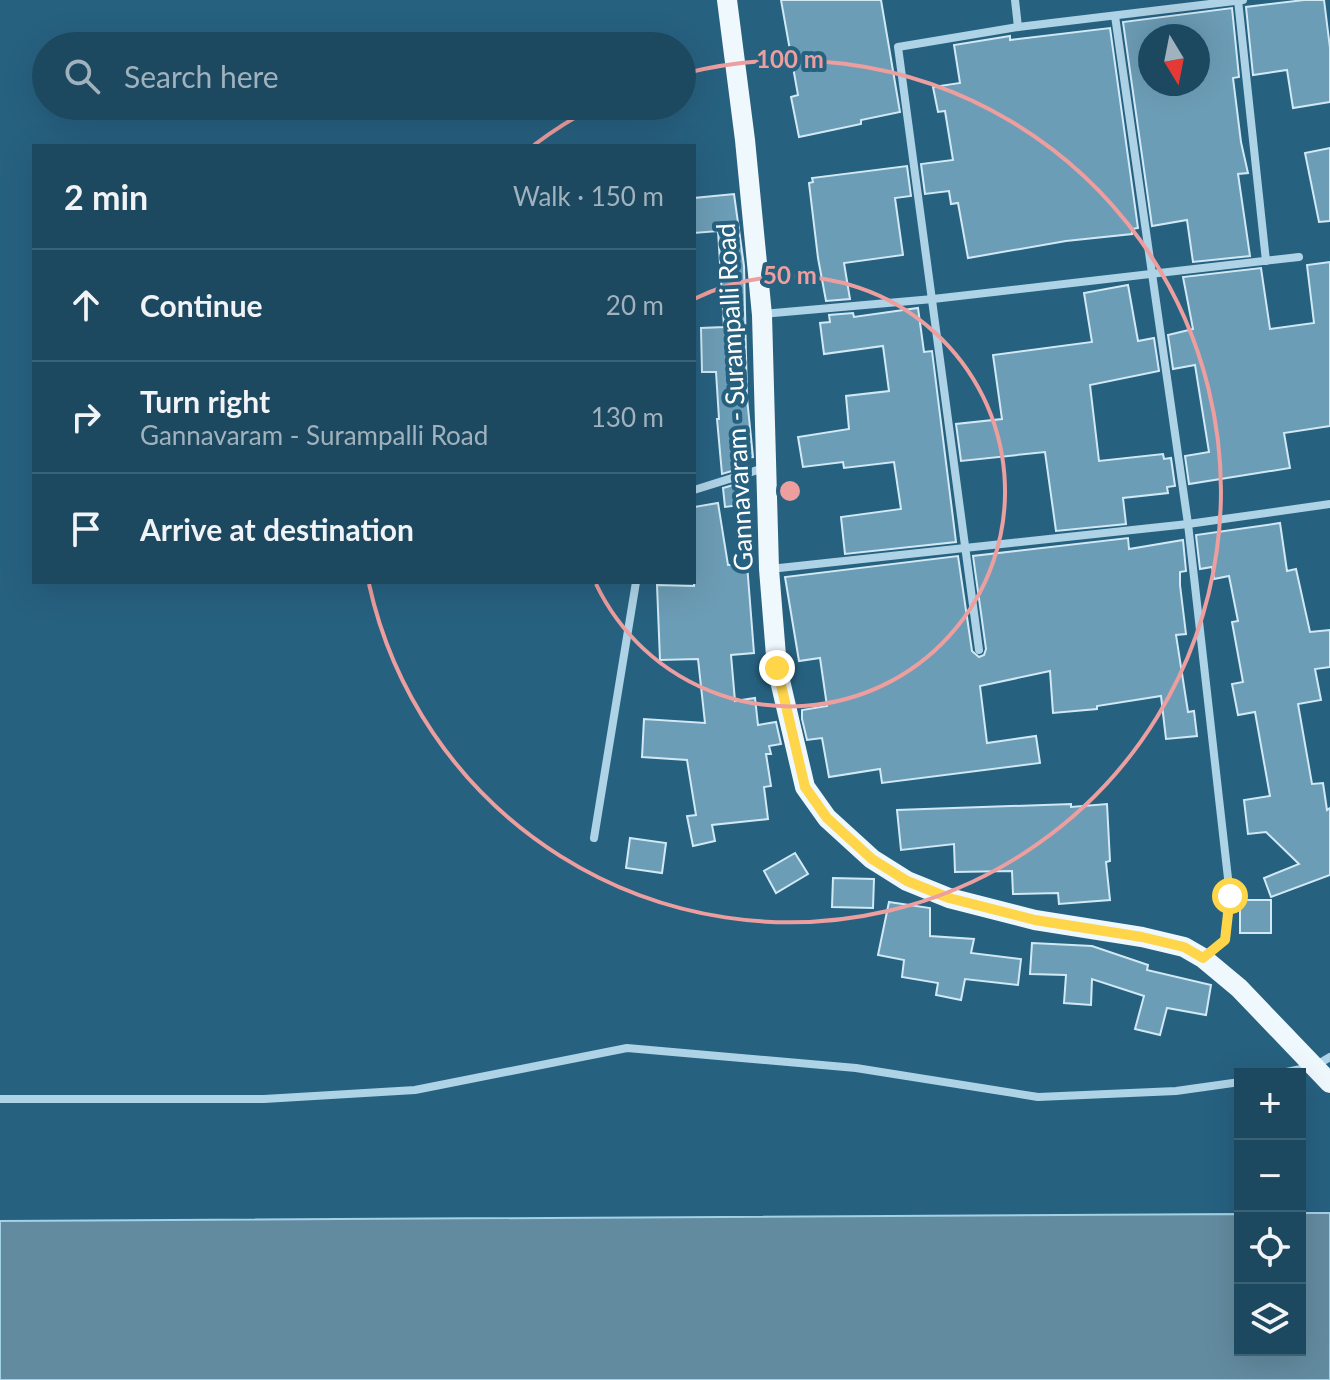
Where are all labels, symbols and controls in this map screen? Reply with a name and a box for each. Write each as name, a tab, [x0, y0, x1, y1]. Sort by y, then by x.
north arrow	[1138, 24, 1210, 96]
search box	[32, 32, 696, 120]
text: 100 m	[756, 44, 824, 73]
icon: search	[60, 54, 104, 98]
text: Search here	[124, 58, 279, 94]
text: 2 min	[64, 176, 148, 217]
text: Walk · 150 m	[513, 180, 664, 212]
street label: Gannavaram - Surampalli Road	[709, 222, 759, 572]
text: 50 m	[763, 260, 817, 289]
icon: ahead	[64, 283, 108, 327]
text: Continue	[140, 287, 263, 323]
text: 20 m	[606, 289, 664, 321]
text: Turn right	[140, 383, 270, 419]
icon: right	[64, 395, 108, 439]
text: 130 m	[591, 401, 664, 433]
text: Gannavaram - Surampalli Road	[140, 419, 488, 451]
centre of rings	[776, 477, 804, 505]
icon: arrive	[64, 507, 108, 551]
text: Arrive at destination	[140, 511, 414, 547]
route end	[759, 650, 795, 686]
route start	[1212, 878, 1248, 914]
map controls	[1234, 1068, 1306, 1356]
button: +	[1234, 1068, 1306, 1140]
button: −	[1234, 1140, 1306, 1212]
button: locate	[1234, 1212, 1306, 1284]
button: layers	[1234, 1284, 1306, 1356]

